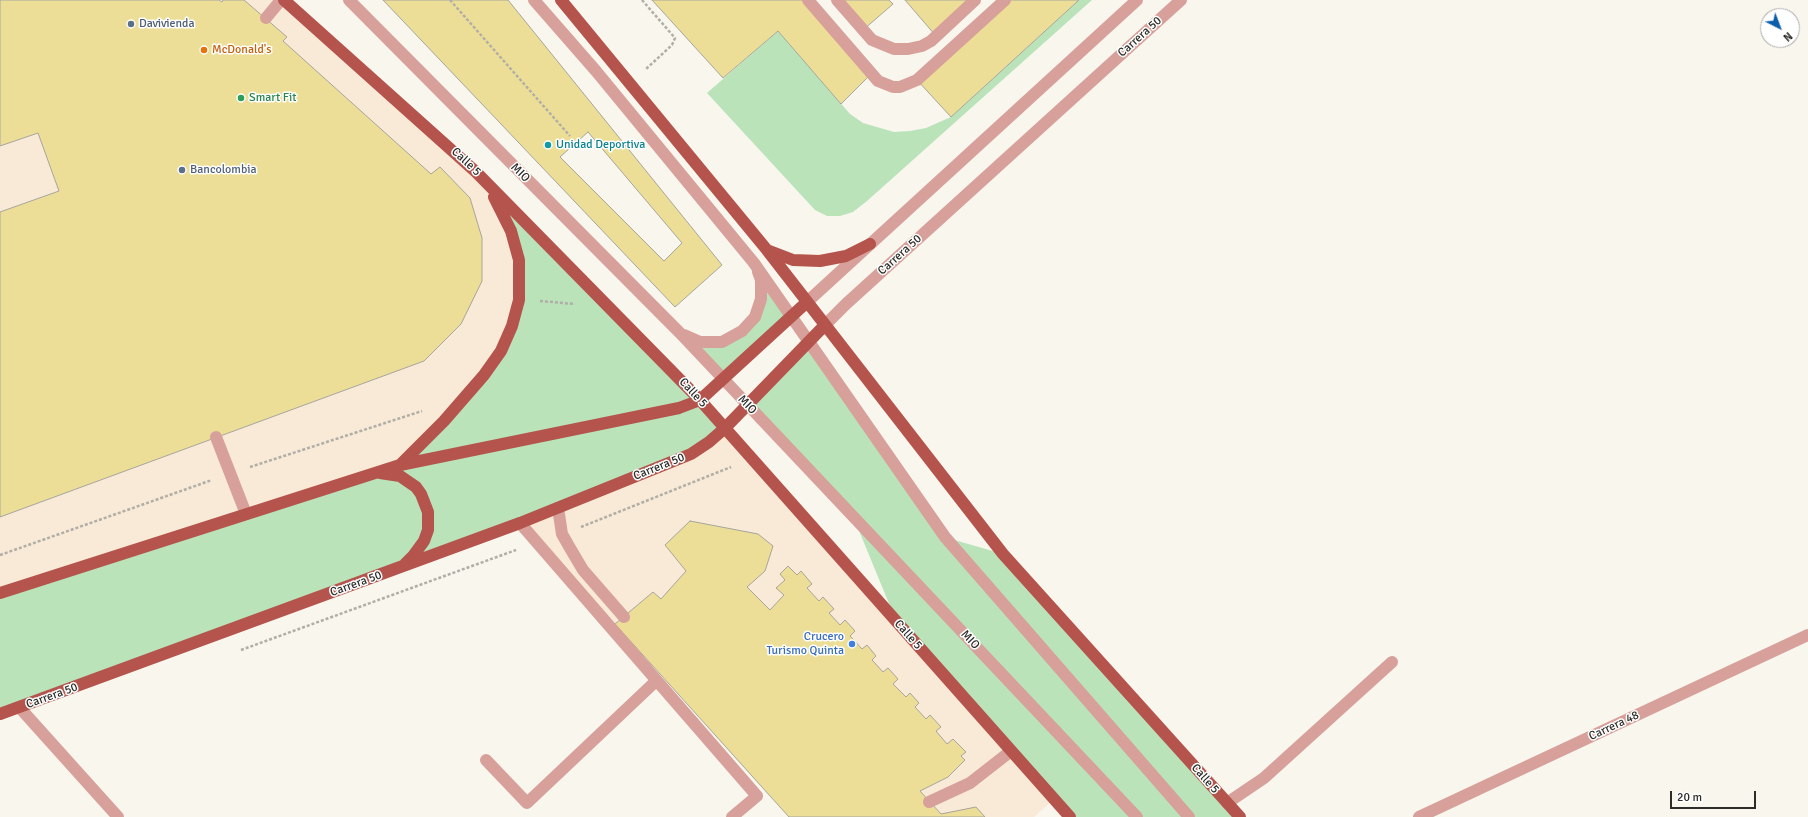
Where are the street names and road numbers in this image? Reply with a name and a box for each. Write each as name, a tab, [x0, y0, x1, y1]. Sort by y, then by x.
street label: Carrera 50	[1115, 14, 1165, 60]
street label: Calle 5	[448, 145, 484, 179]
street label: MIO	[507, 160, 533, 186]
street label: Carrera 50	[875, 232, 925, 278]
street label: Calle 5	[676, 375, 710, 411]
street label: MIO	[734, 392, 760, 418]
street label: Carrera 50	[631, 450, 687, 484]
street label: Carrera 50	[328, 568, 384, 600]
street label: Calle 5	[891, 617, 925, 653]
street label: MIO	[958, 627, 982, 653]
street label: Carrera 50	[24, 680, 80, 712]
street label: Carrera 48	[1587, 708, 1641, 744]
street label: Calle 5	[1188, 761, 1222, 797]

